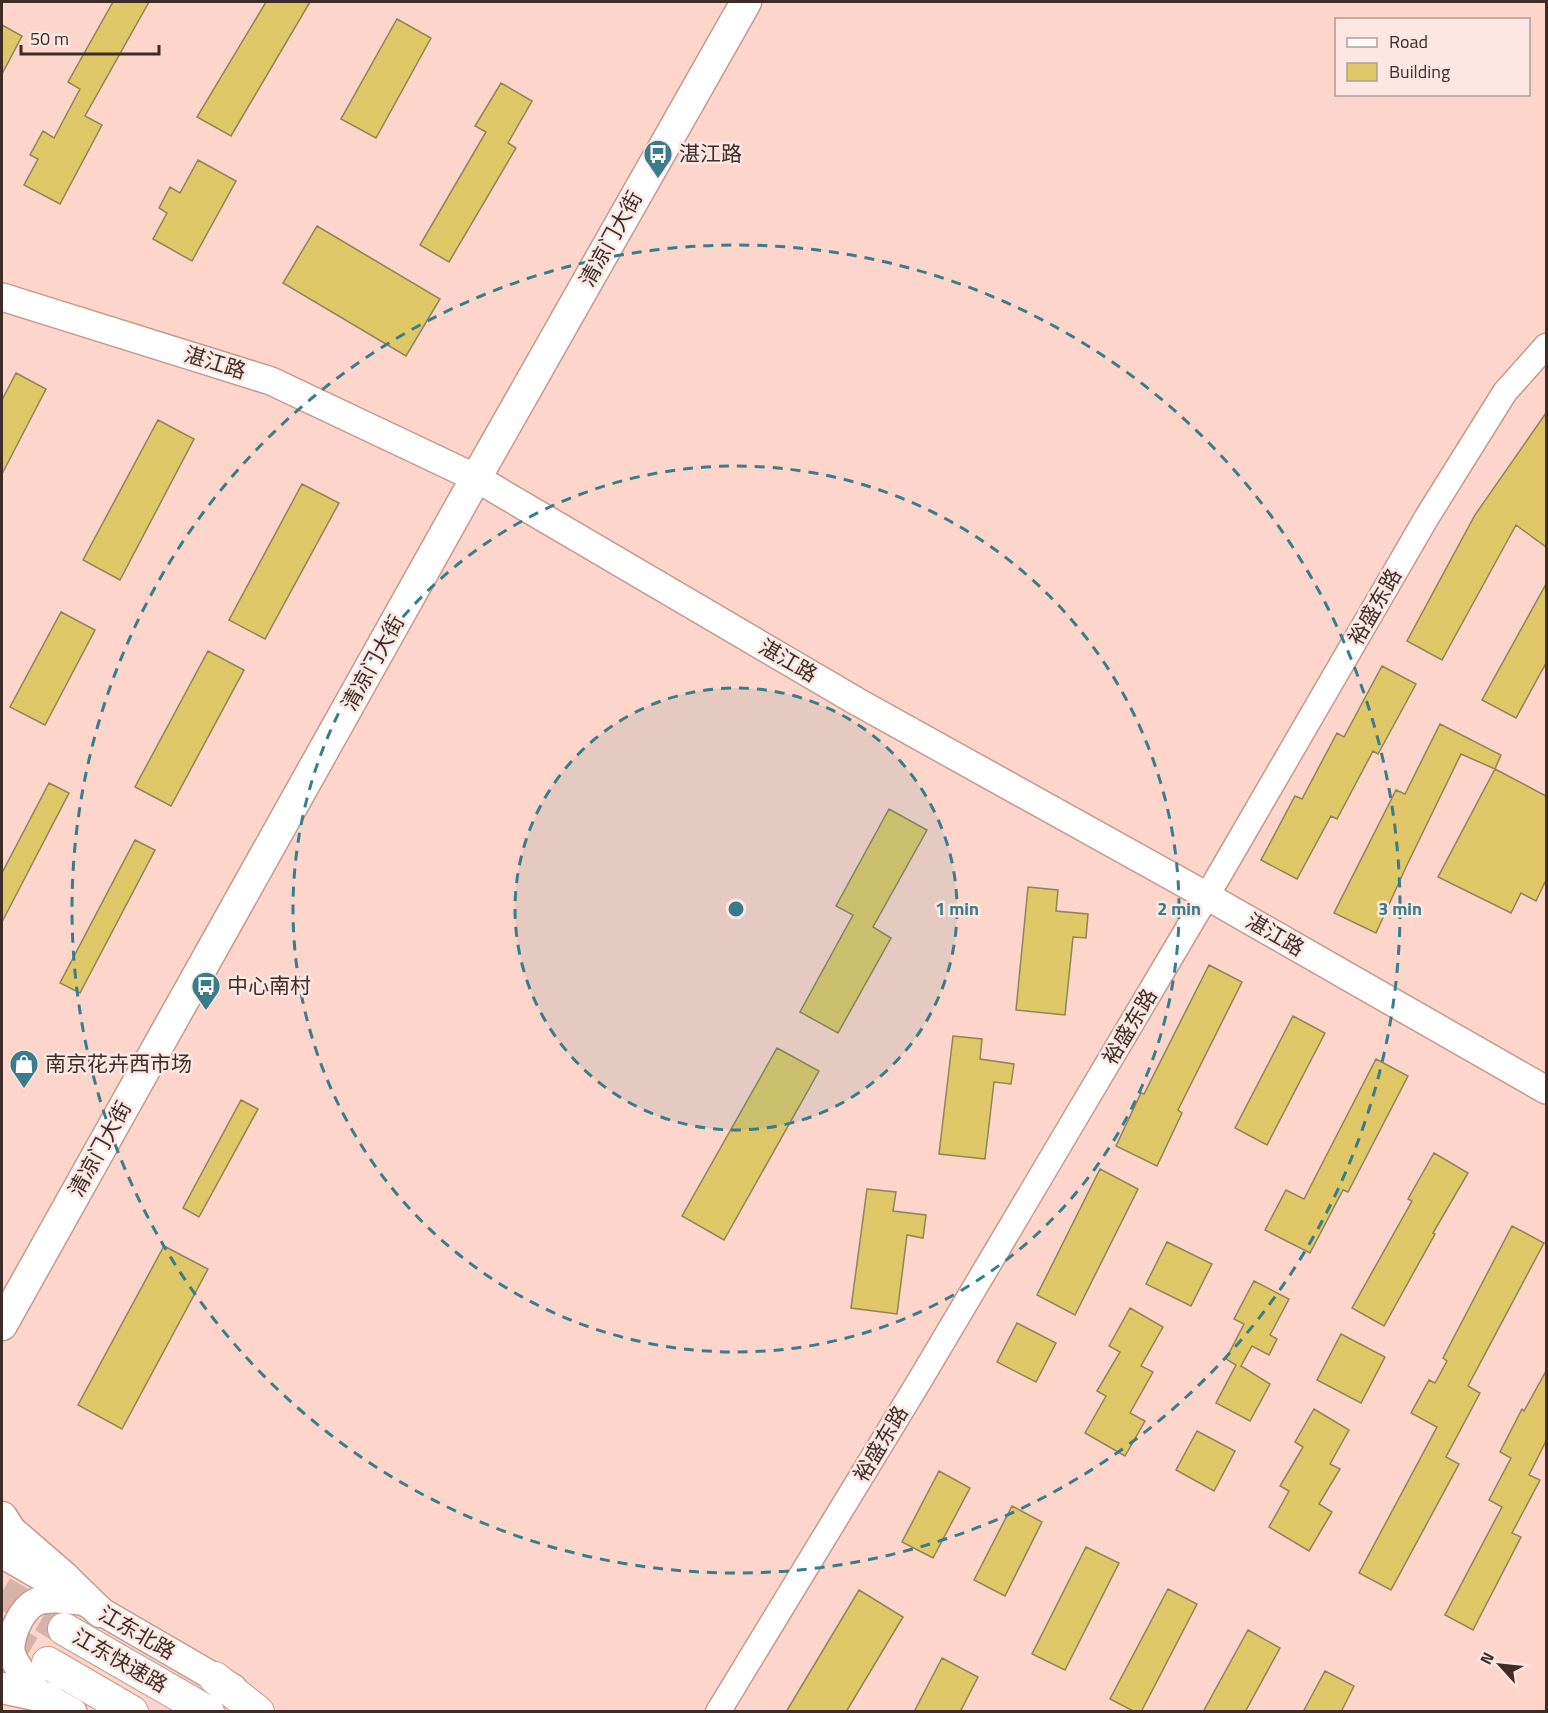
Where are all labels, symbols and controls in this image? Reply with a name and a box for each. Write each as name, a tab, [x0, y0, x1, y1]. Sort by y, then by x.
scale bar	[21, 18, 159, 56]
legend	[1335, 18, 1530, 96]
text: 50 m	[30, 25, 69, 52]
text: Road	[1389, 28, 1428, 55]
text: Building	[1389, 58, 1450, 85]
place label: 湛江路	[679, 137, 742, 169]
bus stop icon: 湛江路	[642, 138, 674, 180]
street label: 清凉门大街	[571, 185, 650, 292]
street label: 湛江路	[180, 338, 250, 387]
street label: 裕盛东路	[1339, 562, 1409, 651]
street label: 清凉门大街	[333, 609, 412, 716]
street label: 湛江路	[753, 631, 824, 690]
text: 1 min	[935, 895, 979, 922]
text: 2 min	[1157, 895, 1201, 922]
text: 3 min	[1378, 895, 1422, 922]
centre of rings	[726, 899, 746, 919]
street label: 湛江路	[1240, 905, 1311, 964]
place label: 中心南村	[227, 969, 311, 1001]
bus stop icon: 中心南村	[190, 970, 222, 1012]
street label: 裕盛东路	[1094, 982, 1164, 1071]
place label: 南京花卉西市场	[45, 1047, 192, 1079]
shop icon: 南京花卉西市场	[8, 1048, 40, 1090]
street label: 清凉门大街	[60, 1095, 139, 1202]
street label: 裕盛东路	[845, 1399, 915, 1488]
street label: 江东北路	[93, 1597, 182, 1667]
street label: 江东快速路	[67, 1620, 174, 1700]
north arrow	[1470, 1635, 1530, 1695]
text: N	[1473, 1648, 1500, 1669]

